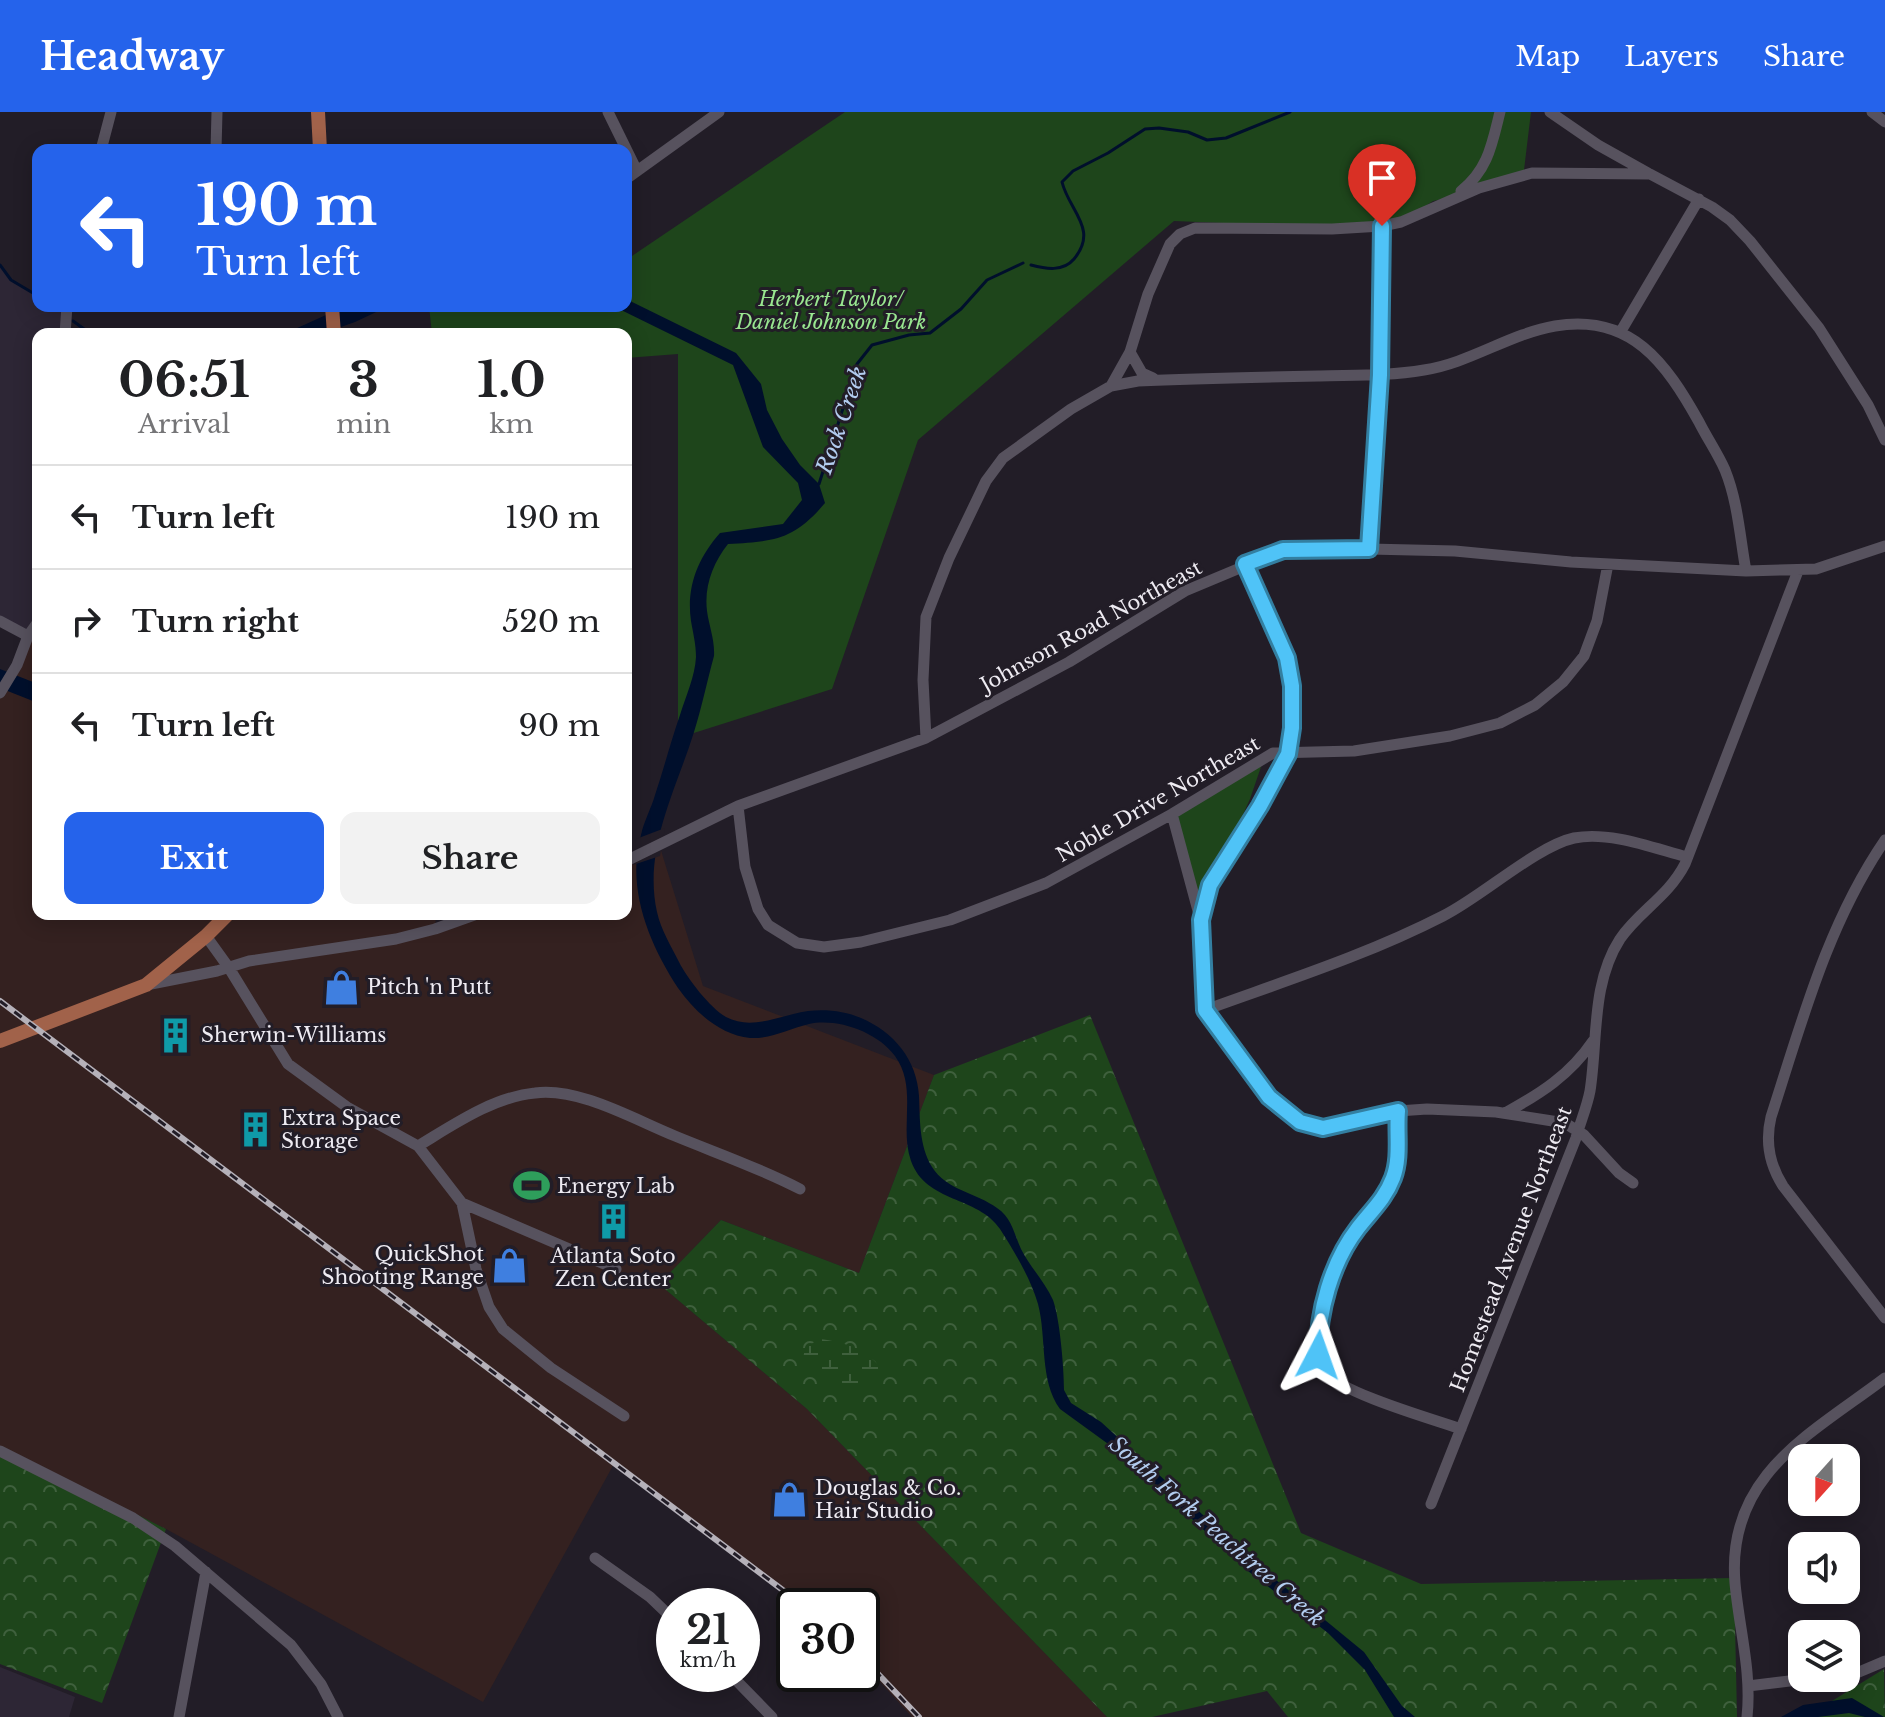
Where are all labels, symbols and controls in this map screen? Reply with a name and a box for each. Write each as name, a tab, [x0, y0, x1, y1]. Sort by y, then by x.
text: Headway	[40, 33, 224, 80]
text: Map	[1515, 39, 1580, 74]
text: Layers	[1624, 39, 1719, 74]
text: Share	[1763, 39, 1845, 74]
pin	[1348, 144, 1416, 226]
icon: arrive	[1360, 156, 1404, 200]
text: 190 m	[196, 171, 377, 240]
icon: left	[64, 176, 168, 280]
text: Turn left	[196, 240, 360, 285]
park label: Herbert Taylor/ Daniel Johnson Park	[735, 287, 926, 334]
text: 06:51	[118, 350, 250, 410]
text: 3	[348, 350, 379, 410]
text: 1.0	[477, 350, 546, 410]
water label: Rock Creek	[810, 363, 872, 478]
text: Arrival	[138, 408, 230, 440]
text: min	[336, 408, 391, 440]
text: km	[489, 408, 533, 440]
icon: left	[64, 495, 108, 539]
text: Turn left	[132, 499, 275, 536]
text: 190 m	[505, 499, 600, 536]
street label: Johnson Road Northeast	[974, 555, 1206, 698]
icon: right	[64, 599, 108, 643]
text: Turn right	[132, 603, 299, 640]
text: 520 m	[502, 603, 600, 640]
icon: left	[64, 703, 108, 747]
text: Turn left	[132, 707, 275, 744]
text: 90 m	[518, 707, 600, 744]
street label: Noble Drive Northeast	[1052, 731, 1264, 867]
button: Exit	[64, 812, 324, 904]
button: Share	[340, 812, 600, 904]
shop icon: Pitch 'n Putt	[322, 968, 360, 1006]
place label: Pitch 'n Putt	[367, 975, 491, 999]
building icon: Sherwin-Williams	[156, 1016, 194, 1054]
place label: Sherwin-Williams	[201, 1023, 386, 1047]
street label: Homestead Avenue Northeast	[1445, 1102, 1577, 1395]
place label: Extra Space Storage	[281, 1106, 401, 1153]
building icon: Extra Space Storage	[236, 1110, 274, 1148]
sports icon: Energy Lab	[512, 1167, 550, 1205]
place label: Energy Lab	[557, 1174, 675, 1198]
building icon: Atlanta Soto Zen Center	[594, 1202, 632, 1240]
place label: QuickShot Shooting Range	[322, 1242, 484, 1289]
place label: Atlanta Soto Zen Center	[549, 1244, 676, 1291]
shop icon: QuickShot Shooting Range	[491, 1246, 529, 1284]
position arrow	[1276, 1313, 1360, 1397]
water label: South Fork Peachtree Creek	[1103, 1430, 1330, 1632]
north arrow	[1788, 1444, 1860, 1516]
map controls	[1788, 1444, 1860, 1692]
place label: Douglas & Co. Hair Studio	[815, 1476, 961, 1523]
shop icon: Douglas & Co. Hair Studio	[770, 1481, 808, 1519]
button: sound	[1788, 1532, 1860, 1604]
speed limit sign: 30	[776, 1588, 880, 1692]
text: 21	[686, 1605, 730, 1655]
button: layers	[1788, 1620, 1860, 1692]
text: km/h	[680, 1648, 736, 1672]

